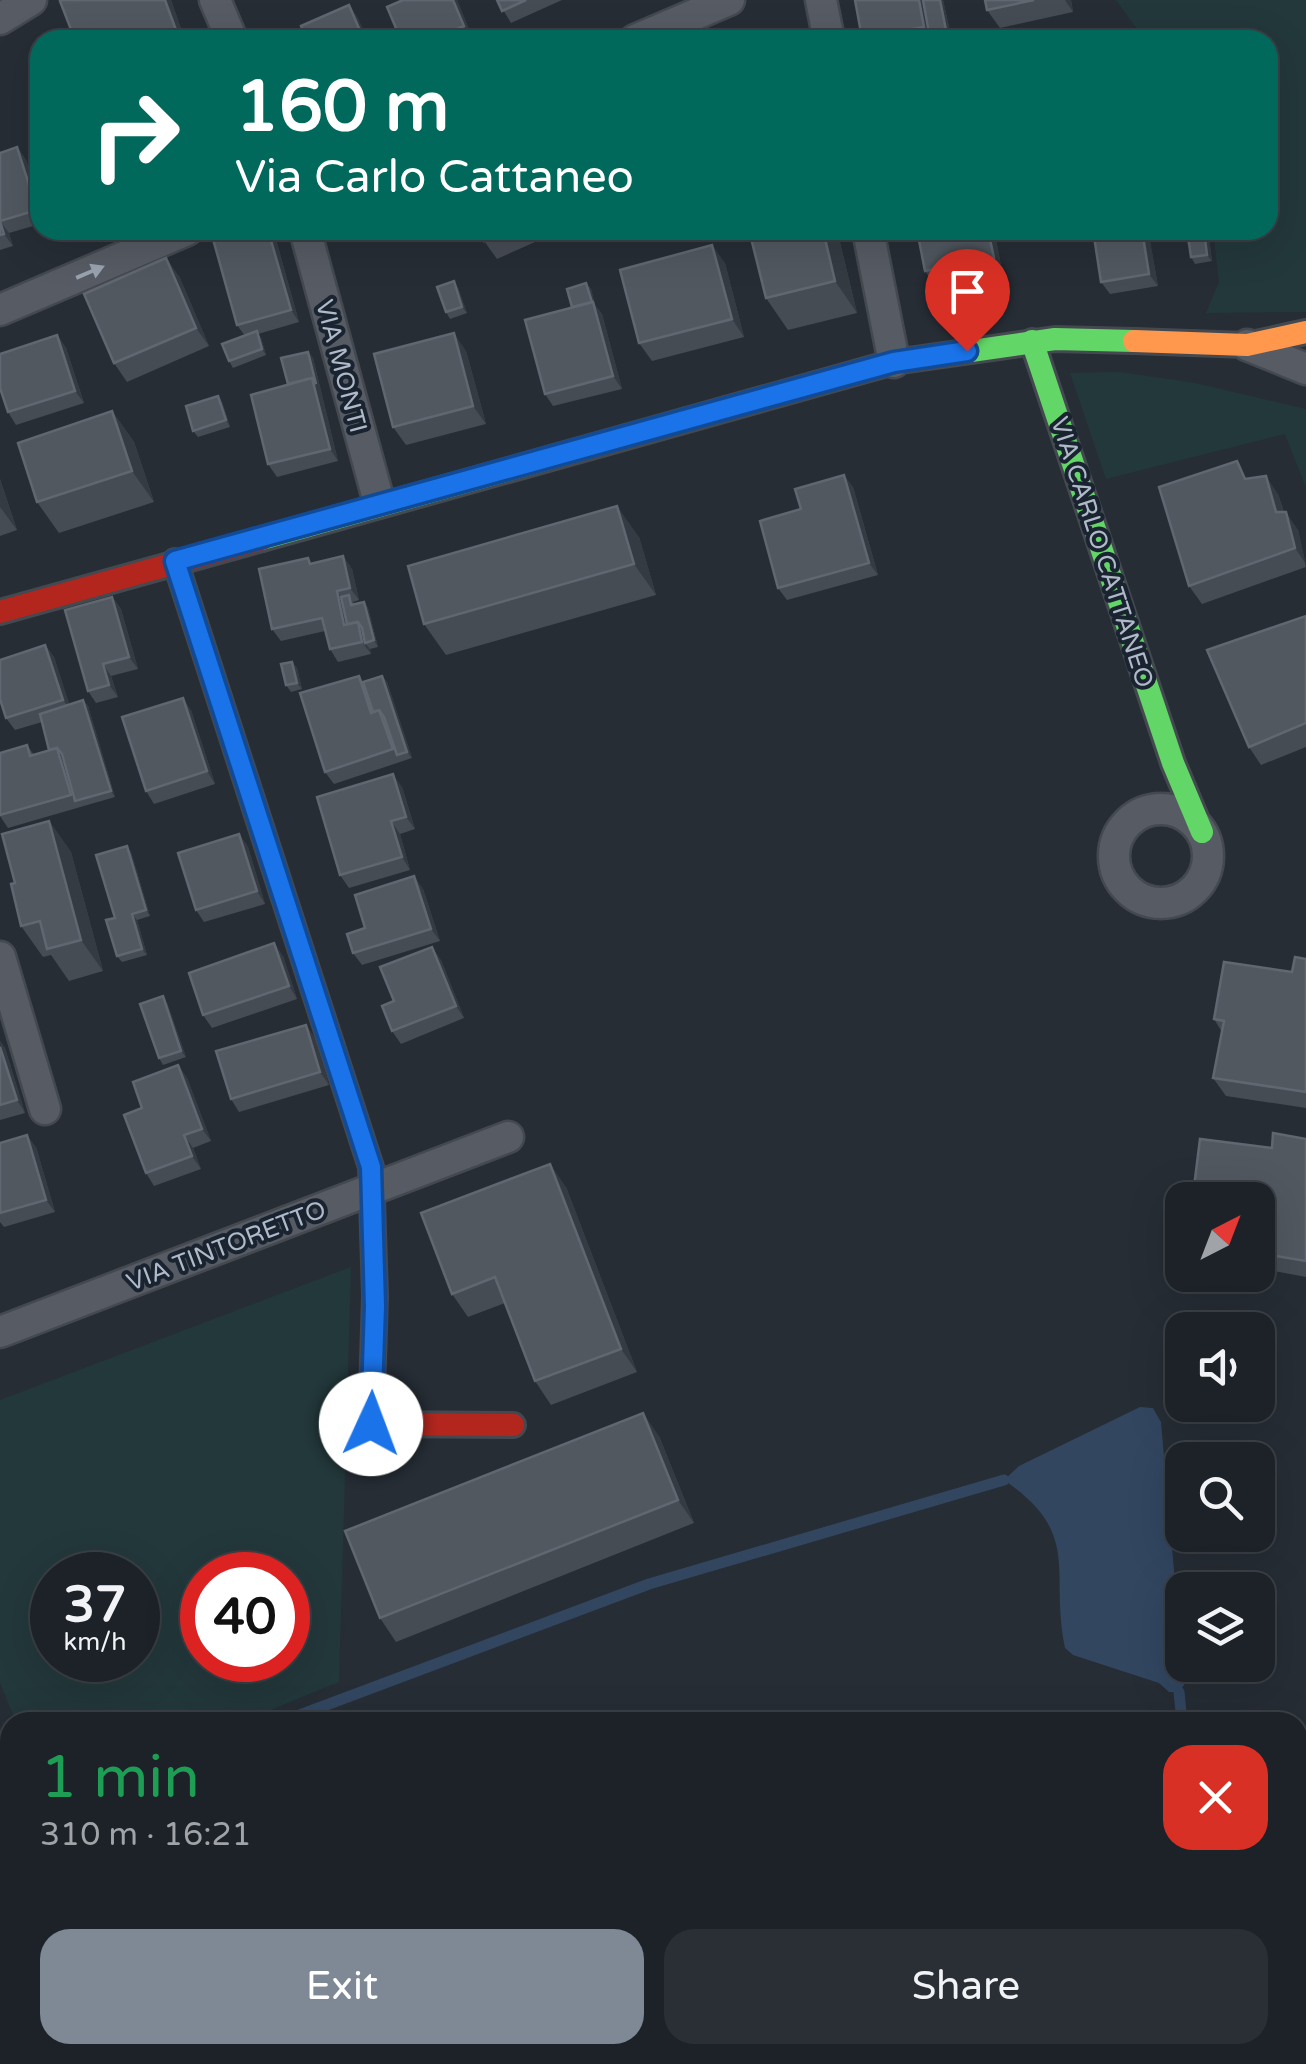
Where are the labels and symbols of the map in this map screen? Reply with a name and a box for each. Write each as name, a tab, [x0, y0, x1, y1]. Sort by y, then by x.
pin	[925, 249, 1010, 352]
one-way arrow	[75, 264, 105, 280]
street label: VIA MONTI	[309, 296, 373, 436]
street label: VIA CARLO CATTANEO	[1044, 413, 1160, 691]
north arrow	[1165, 1182, 1275, 1292]
street label: VIA TINTORETTO	[123, 1194, 330, 1298]
position arrow	[319, 1372, 423, 1476]
speed limit sign: 40	[180, 1552, 310, 1682]

